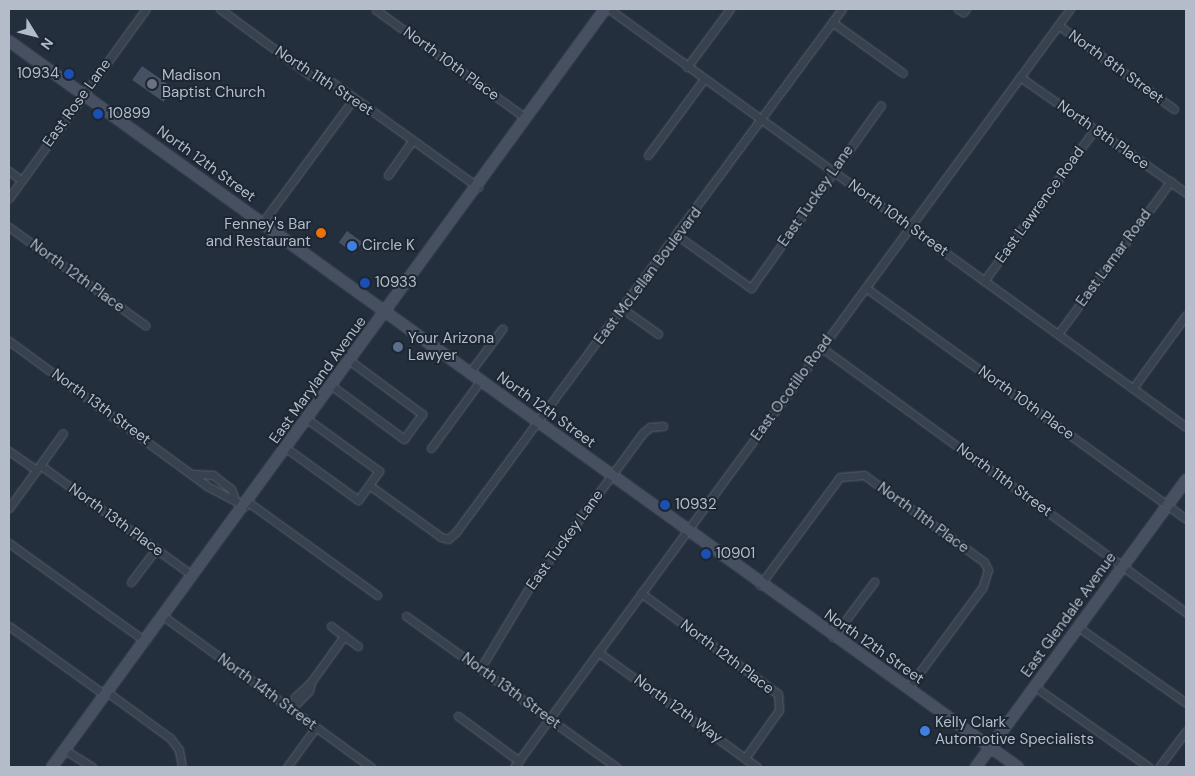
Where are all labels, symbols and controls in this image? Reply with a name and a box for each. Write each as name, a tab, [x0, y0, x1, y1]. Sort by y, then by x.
north arrow	[10, 10, 60, 60]
street label: North 10th Place	[400, 23, 502, 105]
street label: North 8th Street	[1065, 26, 1167, 108]
text: N	[37, 34, 57, 53]
street label: North 11th Street	[271, 42, 377, 120]
street label: East Rose Lane	[39, 56, 115, 150]
place label: 10934	[17, 65, 59, 83]
place label: Madison Baptist Church	[162, 66, 265, 101]
marker: 10934	[63, 68, 75, 80]
marker: Madison Baptist Church	[146, 78, 158, 90]
street label: North 8th Place	[1054, 97, 1152, 173]
place label: 10899	[108, 105, 150, 123]
marker: 10899	[92, 108, 104, 120]
street label: North 12th Street	[153, 122, 259, 206]
street label: East Tuckey Lane	[774, 142, 858, 250]
street label: East Lawrence Road	[992, 143, 1088, 267]
street label: North 10th Street	[844, 176, 952, 260]
street label: East McLellan Boulevard	[591, 204, 705, 348]
street label: East Lamar Road	[1073, 206, 1155, 310]
place label: Fenney's Bar and Restaurant	[206, 215, 311, 250]
marker: Fenney's Bar and Restaurant	[315, 227, 327, 239]
street label: North 12th Place	[26, 236, 128, 316]
place label: Circle K	[362, 237, 415, 255]
marker: Circle K	[346, 240, 358, 252]
place label: 10933	[375, 274, 417, 292]
marker: 10933	[359, 277, 371, 289]
street label: East Maryland Avenue	[266, 313, 370, 447]
place label: Your Arizona Lawyer	[408, 329, 494, 364]
street label: East Ocotillo Road	[748, 332, 836, 444]
marker: Your Arizona Lawyer	[392, 341, 404, 353]
street label: North 10th Place	[975, 362, 1077, 444]
street label: North 13th Street	[48, 365, 154, 449]
street label: North 12th Street	[493, 368, 599, 452]
street label: North 11th Street	[953, 439, 1055, 521]
street label: North 11th Place	[874, 479, 972, 557]
street label: North 13th Place	[65, 480, 167, 560]
street label: East Tuckey Lane	[523, 486, 607, 594]
place label: 10932	[675, 496, 717, 514]
marker: 10932	[659, 499, 671, 511]
place label: 10901	[716, 545, 755, 563]
marker: 10901	[700, 548, 712, 560]
street label: East Glendale Avenue	[1018, 549, 1120, 681]
street label: North 12th Street	[821, 606, 927, 688]
street label: North 12th Place	[677, 616, 777, 698]
street label: North 13th Street	[458, 649, 564, 733]
street label: North 14th Street	[214, 650, 320, 734]
street label: North 12th Way	[630, 671, 726, 747]
place label: Kelly Clark Automotive Specialists	[935, 713, 1094, 748]
marker: Kelly Clark Automotive Specialists	[919, 725, 931, 737]

